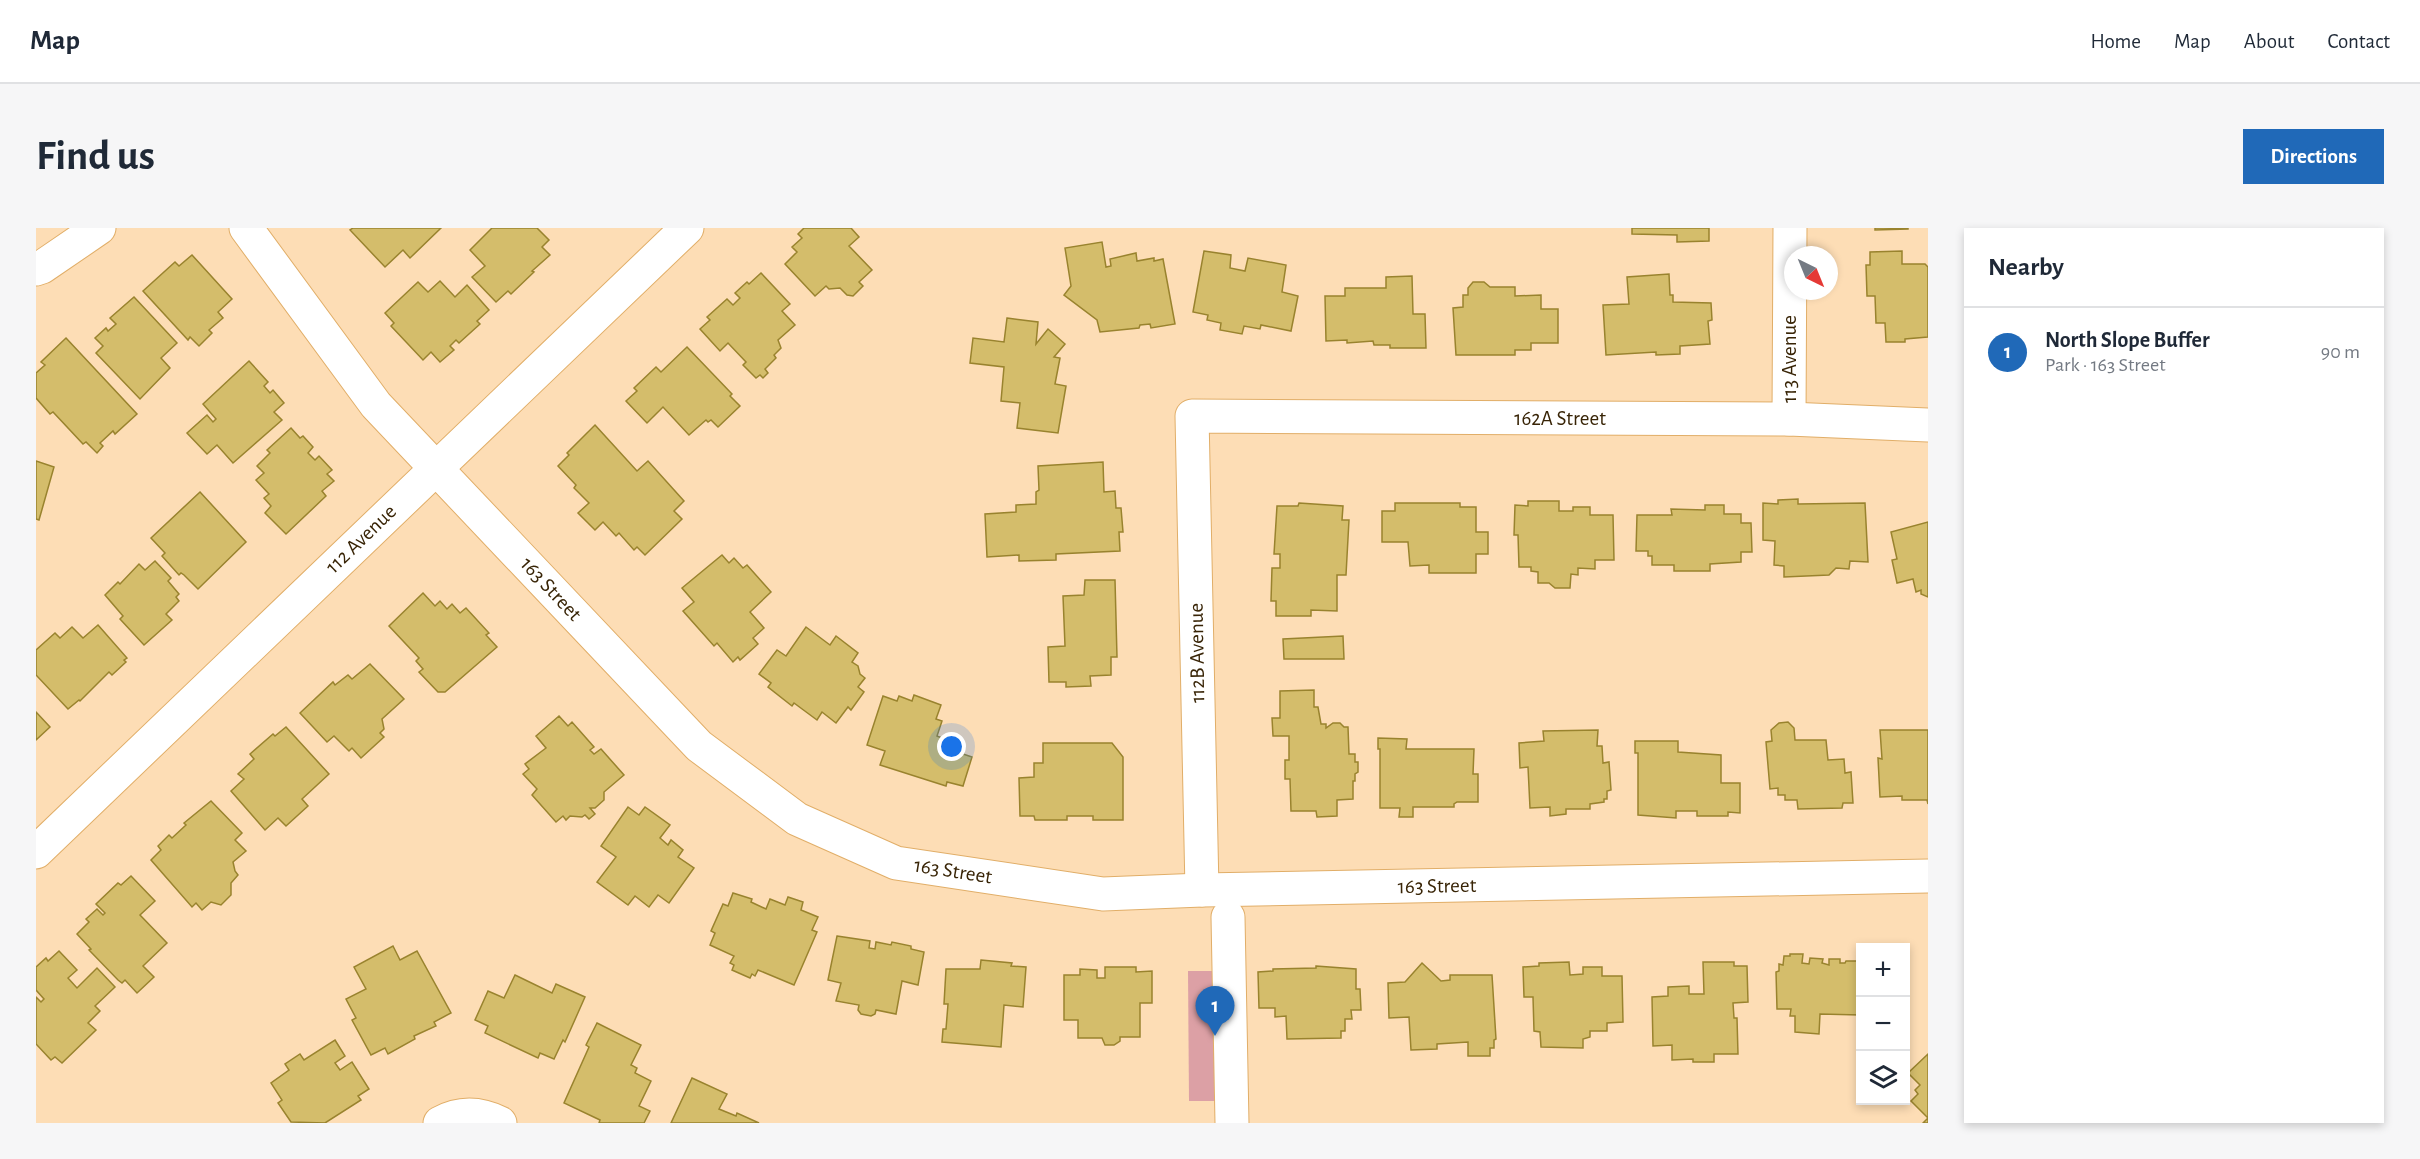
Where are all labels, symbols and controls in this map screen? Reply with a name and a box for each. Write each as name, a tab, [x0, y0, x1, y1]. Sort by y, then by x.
text: Map	[30, 27, 80, 55]
text: Home	[2090, 31, 2141, 52]
text: Map	[2174, 31, 2211, 52]
text: About	[2244, 31, 2294, 52]
text: Contact	[2327, 31, 2390, 52]
button: Directions	[2243, 129, 2384, 184]
text: Find us	[36, 135, 155, 177]
north arrow	[1784, 246, 1838, 300]
text: Nearby	[1988, 254, 2064, 280]
street label: 113 Avenue	[1779, 315, 1800, 403]
text: North Slope Buffer	[2045, 329, 2210, 351]
text: 1	[2004, 342, 2011, 362]
text: 90 m	[2321, 342, 2360, 362]
text: Park · 163 Street	[2045, 355, 2166, 375]
street label: 162A Street	[1514, 408, 1606, 429]
street label: 112 Avenue	[322, 501, 400, 577]
street label: 163 Street	[516, 553, 586, 625]
street label: 112B Avenue	[1186, 603, 1208, 703]
your location	[937, 732, 966, 761]
street label: 163 Street	[913, 854, 994, 888]
street label: 163 Street	[1397, 875, 1477, 897]
map controls	[1856, 943, 1910, 1105]
button: +	[1856, 943, 1910, 997]
pin: 1	[1196, 986, 1234, 1036]
button: −	[1856, 997, 1910, 1051]
button: layers	[1856, 1051, 1910, 1105]

